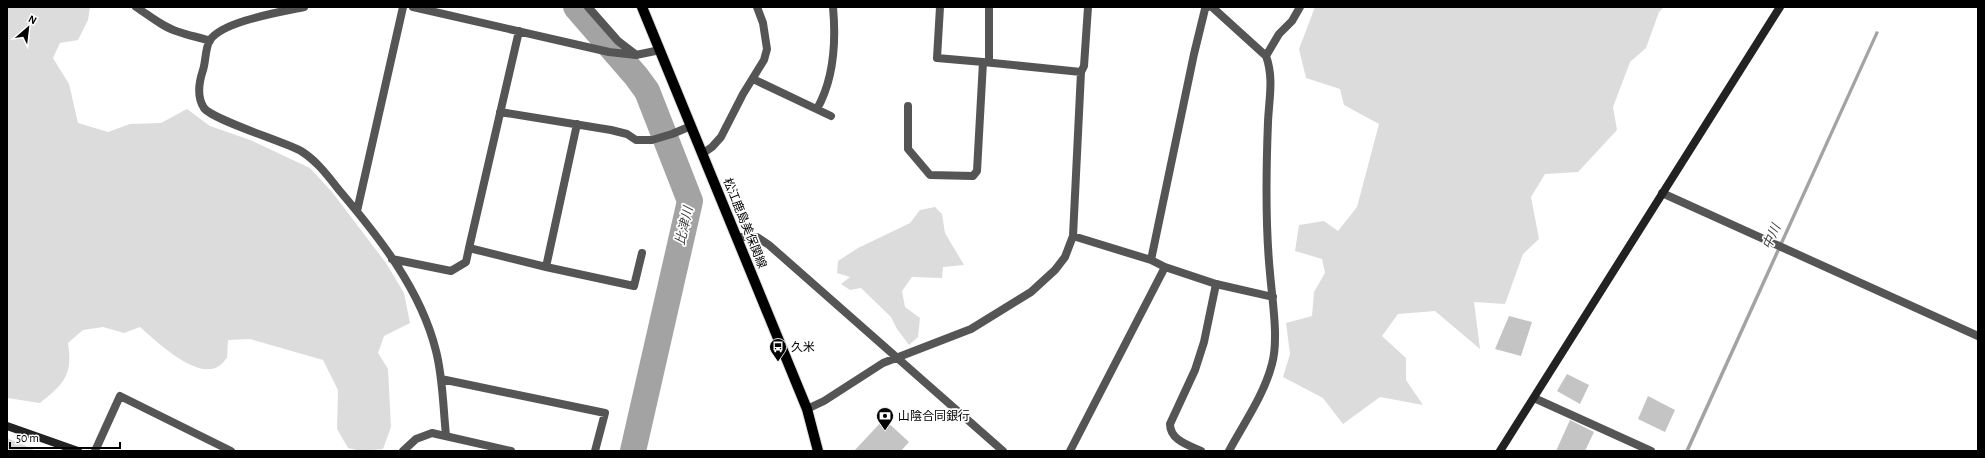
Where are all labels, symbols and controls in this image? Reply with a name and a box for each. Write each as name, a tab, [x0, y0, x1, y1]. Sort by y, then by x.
north arrow	[8, 8, 48, 48]
text: N	[26, 13, 38, 26]
street label: 松江鹿島美保関線	[721, 176, 769, 270]
water label: 比津川	[673, 203, 696, 246]
water label: 中川	[1760, 220, 1784, 252]
bus stop icon: 久米	[768, 337, 788, 362]
place label: 久米	[791, 341, 815, 353]
bank icon: 山陰合同銀行	[875, 406, 895, 431]
place label: 山陰合同銀行	[898, 409, 970, 422]
scale bar	[10, 424, 120, 450]
text: 50 m	[16, 432, 39, 444]

